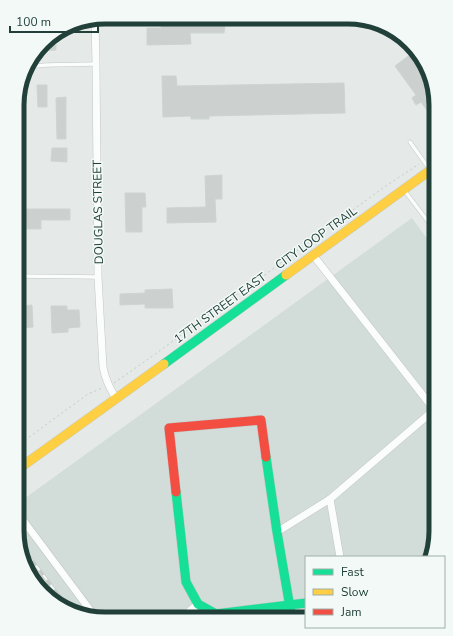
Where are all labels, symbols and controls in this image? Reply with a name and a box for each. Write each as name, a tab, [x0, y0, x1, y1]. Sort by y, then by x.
scale bar	[10, 8, 98, 34]
text: 100 m	[16, 14, 51, 30]
street label: DOUGLAS STREET	[89, 159, 107, 264]
street label: CITY LOOP TRAIL	[272, 203, 360, 273]
street label: 17TH STREET EAST	[171, 269, 270, 347]
legend	[305, 556, 445, 628]
text: Fast	[341, 564, 364, 580]
text: Slow	[341, 584, 369, 600]
text: Jam	[340, 604, 362, 620]

